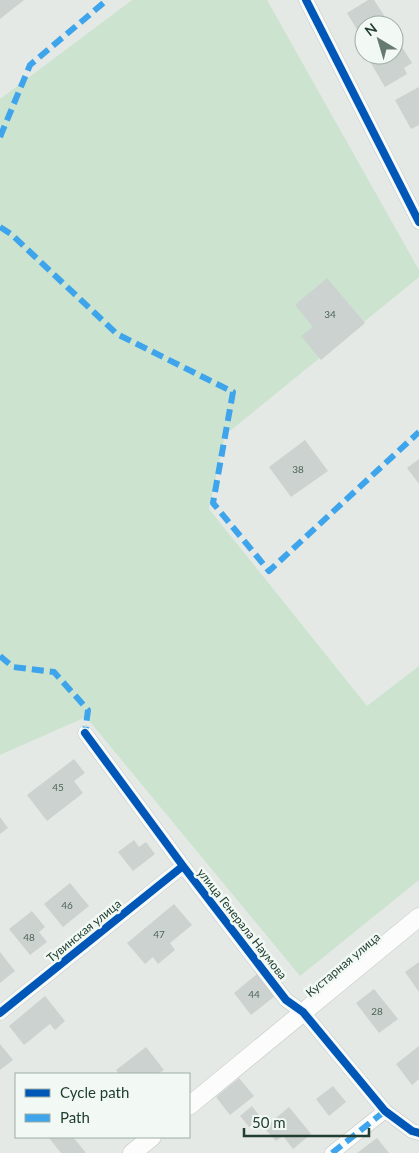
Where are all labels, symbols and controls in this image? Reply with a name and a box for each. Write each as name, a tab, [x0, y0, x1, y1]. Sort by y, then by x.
north arrow	[354, 15, 404, 65]
text: N	[361, 19, 380, 39]
house number: 34	[324, 308, 336, 320]
house number: 38	[292, 463, 304, 475]
house number: 45	[52, 781, 64, 793]
street label: улица Генерала Наумова	[194, 865, 290, 982]
street label: Тувинская улица	[43, 896, 124, 965]
house number: 46	[61, 899, 73, 911]
house number: 47	[153, 928, 165, 940]
street label: Кустарная улица	[302, 929, 383, 1000]
house number: 48	[23, 931, 35, 943]
house number: 44	[248, 988, 260, 1000]
house number: 28	[371, 1005, 383, 1017]
legend	[15, 1073, 190, 1138]
text: Cycle path	[60, 1083, 129, 1101]
scale bar	[244, 1106, 369, 1138]
text: Path	[60, 1108, 90, 1126]
text: 50 m	[252, 1113, 286, 1131]

